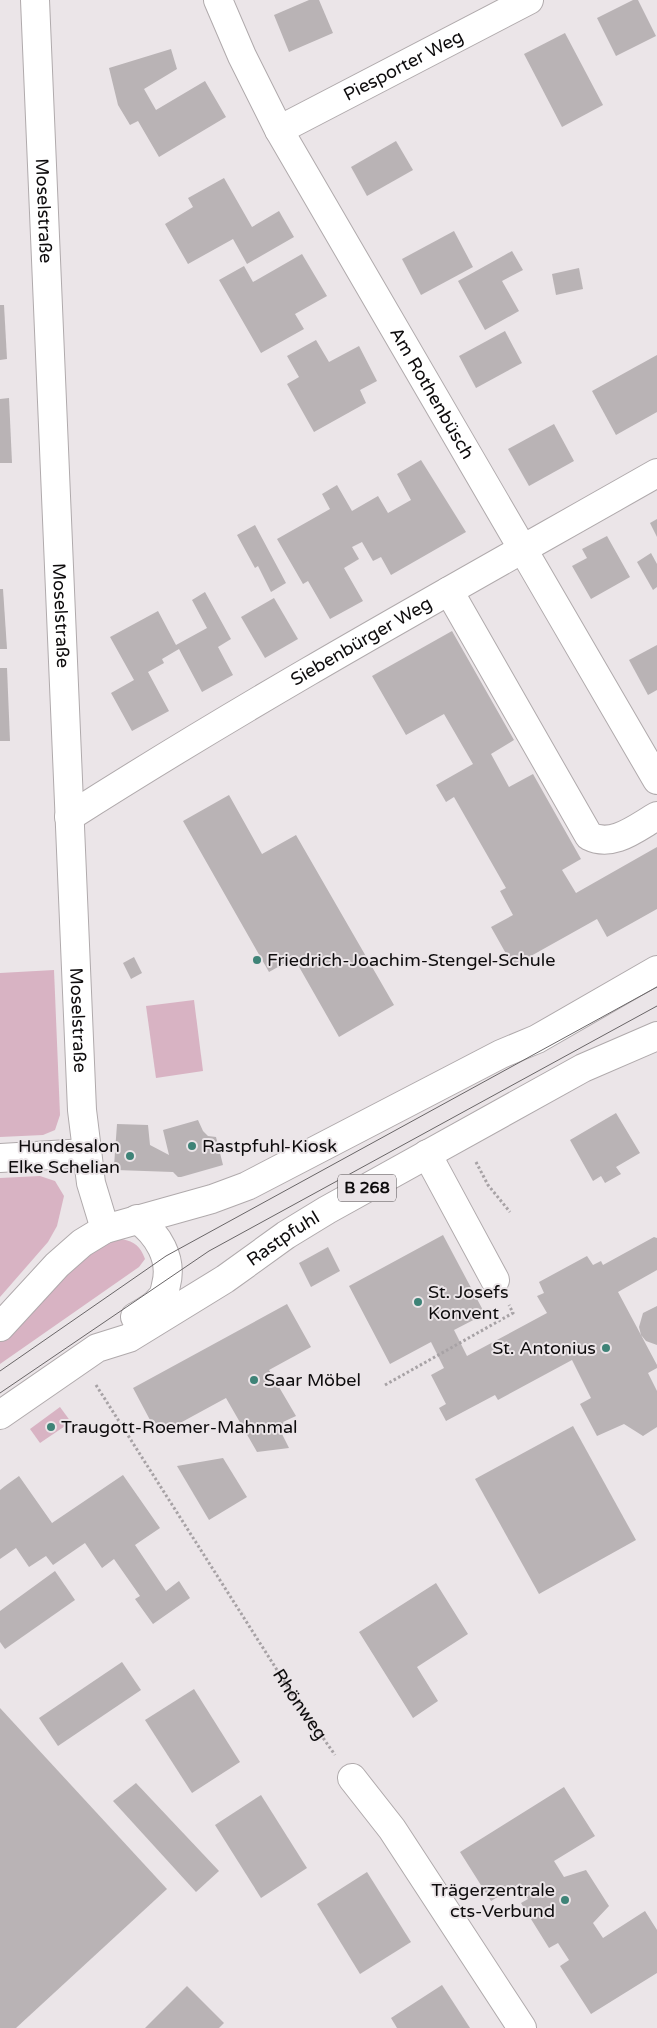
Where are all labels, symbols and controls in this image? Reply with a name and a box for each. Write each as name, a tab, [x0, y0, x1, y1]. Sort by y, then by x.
street label: Piesporter Weg	[340, 25, 467, 106]
street label: Moselstraße	[31, 158, 57, 264]
street label: Am Rothenbüsch	[385, 323, 479, 463]
street label: Moselstraße	[48, 562, 74, 668]
street label: Siebenbürger Weg	[287, 592, 436, 691]
place label: Friedrich-Joachim-Stengel-Schule	[267, 949, 555, 971]
marker: Friedrich-Joachim-Stengel-Schule	[251, 954, 263, 966]
street label: Moselstraße	[65, 967, 91, 1073]
place label: Hundesalon Elke Schelian	[8, 1135, 120, 1178]
place label: Rastpfuhl-Kiosk	[202, 1135, 337, 1157]
marker: Rastpfuhl-Kiosk	[186, 1140, 198, 1152]
marker: Hundesalon Elke Schelian	[124, 1150, 136, 1162]
road number: B 268	[338, 1174, 396, 1202]
street label: Rastpfuhl	[242, 1206, 323, 1271]
place label: St. Josefs Konvent	[428, 1281, 509, 1324]
marker: St. Josefs Konvent	[412, 1296, 424, 1308]
place label: St. Antonius	[492, 1337, 596, 1359]
marker: St. Antonius	[600, 1342, 612, 1354]
place label: Saar Möbel	[264, 1369, 361, 1391]
marker: Saar Möbel	[248, 1374, 260, 1386]
place label: Traugott-Roemer-Mahnmal	[61, 1416, 298, 1438]
marker: Traugott-Roemer-Mahnmal	[45, 1421, 57, 1433]
street label: Rhönweg	[268, 1665, 332, 1744]
place label: Trägerzentrale cts-Verbund	[431, 1879, 555, 1922]
marker: Trägerzentrale cts-Verbund	[559, 1894, 571, 1906]

